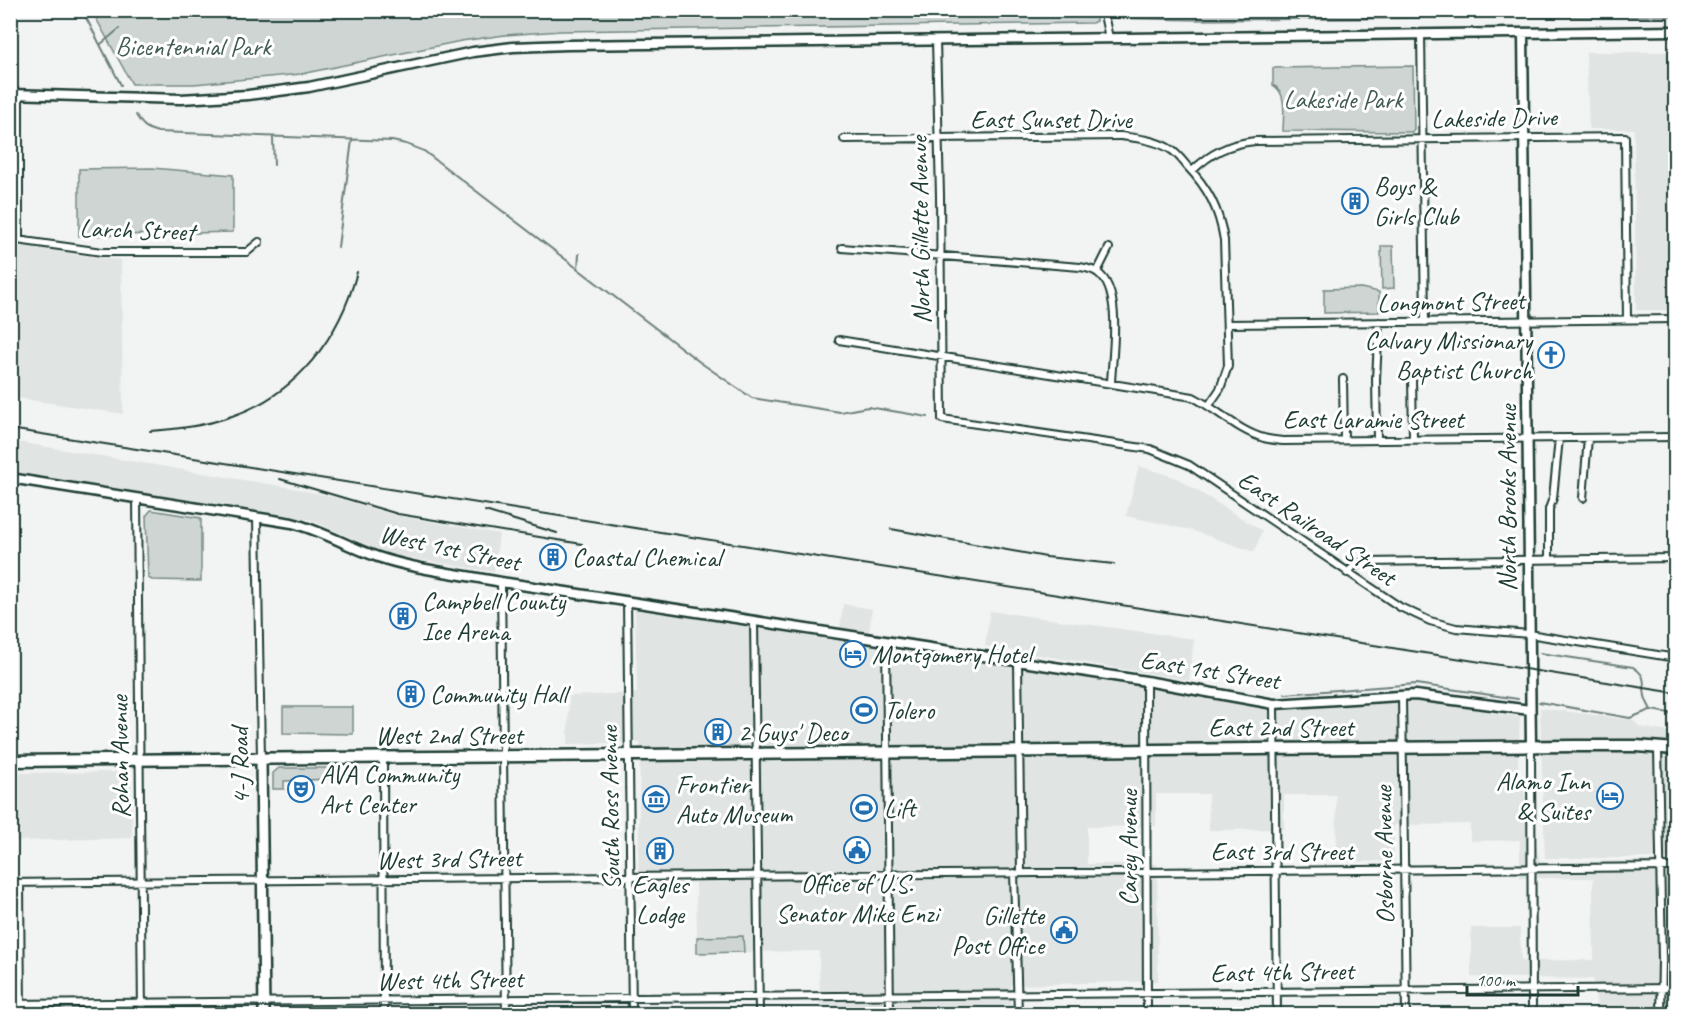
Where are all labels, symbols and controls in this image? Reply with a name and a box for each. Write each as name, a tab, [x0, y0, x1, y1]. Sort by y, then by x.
park label: Bicentennial Park	[116, 30, 272, 63]
park label: Lakeside Park	[1283, 83, 1404, 116]
street label: Lakeside Drive	[1431, 100, 1559, 136]
street label: East Sunset Drive	[970, 103, 1133, 136]
street label: North Gillette Avenue	[902, 133, 938, 324]
place label: Boys & Girls Club	[1374, 170, 1460, 233]
building icon: Boys & Girls Club	[1340, 186, 1370, 216]
street label: Larch Street	[79, 212, 198, 249]
street label: Longmont Street	[1377, 284, 1527, 320]
place label: Calvary Missionary Baptist Church	[1364, 324, 1534, 387]
church icon: Calvary Missionary Baptist Church	[1536, 340, 1566, 370]
street label: East Laramie Street	[1283, 403, 1466, 436]
street label: North Brooks Avenue	[1491, 403, 1524, 591]
street label: East Railroad Street	[1232, 463, 1404, 594]
street label: West 1st Street	[377, 517, 526, 579]
place label: Coastal Chemical	[572, 541, 726, 574]
building icon: Coastal Chemical	[538, 542, 568, 572]
place label: Campbell County Ice Arena	[422, 585, 567, 648]
building icon: Campbell County Ice Arena	[388, 601, 418, 631]
place label: Montgomery Hotel	[872, 638, 1036, 671]
hotel icon: Montgomery Hotel	[838, 639, 868, 669]
street label: East 1st Street	[1138, 643, 1284, 698]
place label: Community Hall	[430, 678, 571, 711]
building icon: Community Hall	[396, 679, 426, 709]
street label: Rohan Avenue	[102, 694, 138, 819]
place label: Tolero	[884, 694, 936, 727]
sports icon: Tolero	[849, 695, 879, 725]
street label: East 2nd Street	[1209, 711, 1356, 744]
place label: 2 Guys' Deco	[738, 716, 850, 749]
building icon: 2 Guys' Deco	[703, 717, 733, 747]
street label: West 2nd Street	[375, 719, 525, 752]
street label: 4-J Road	[223, 723, 257, 805]
street label: South Ross Avenue	[592, 724, 628, 890]
place label: AVA Community Art Center	[320, 758, 461, 821]
place label: Alamo Inn & Suites	[1496, 765, 1592, 828]
place label: Frontier Auto Museum	[676, 768, 794, 831]
theatre icon: AVA Community Art Center	[286, 774, 316, 804]
hotel icon: Alamo Inn & Suites	[1595, 781, 1625, 811]
museum icon: Frontier Auto Museum	[641, 784, 671, 814]
street label: Osborne Avenue	[1366, 784, 1402, 924]
street label: Carey Avenue	[1112, 788, 1145, 906]
place label: Lift	[884, 792, 918, 825]
sports icon: Lift	[849, 793, 879, 823]
public building icon: Office of U.S. Senator Mike Enzi	[842, 835, 872, 865]
street label: East 3rd Street	[1211, 835, 1356, 868]
building icon: Eagles Lodge	[645, 836, 675, 866]
street label: West 3rd Street	[376, 841, 524, 877]
place label: Office of U.S. Senator Mike Enzi	[776, 867, 941, 930]
place label: Eagles Lodge	[632, 868, 690, 931]
place label: Gillette Post Office	[952, 899, 1047, 962]
public building icon: Gillette Post Office	[1049, 915, 1079, 945]
street label: East 4th Street	[1210, 954, 1356, 990]
scale bar	[1467, 959, 1578, 997]
street label: West 4th Street	[377, 962, 526, 998]
text: 100 m	[1476, 969, 1517, 991]

